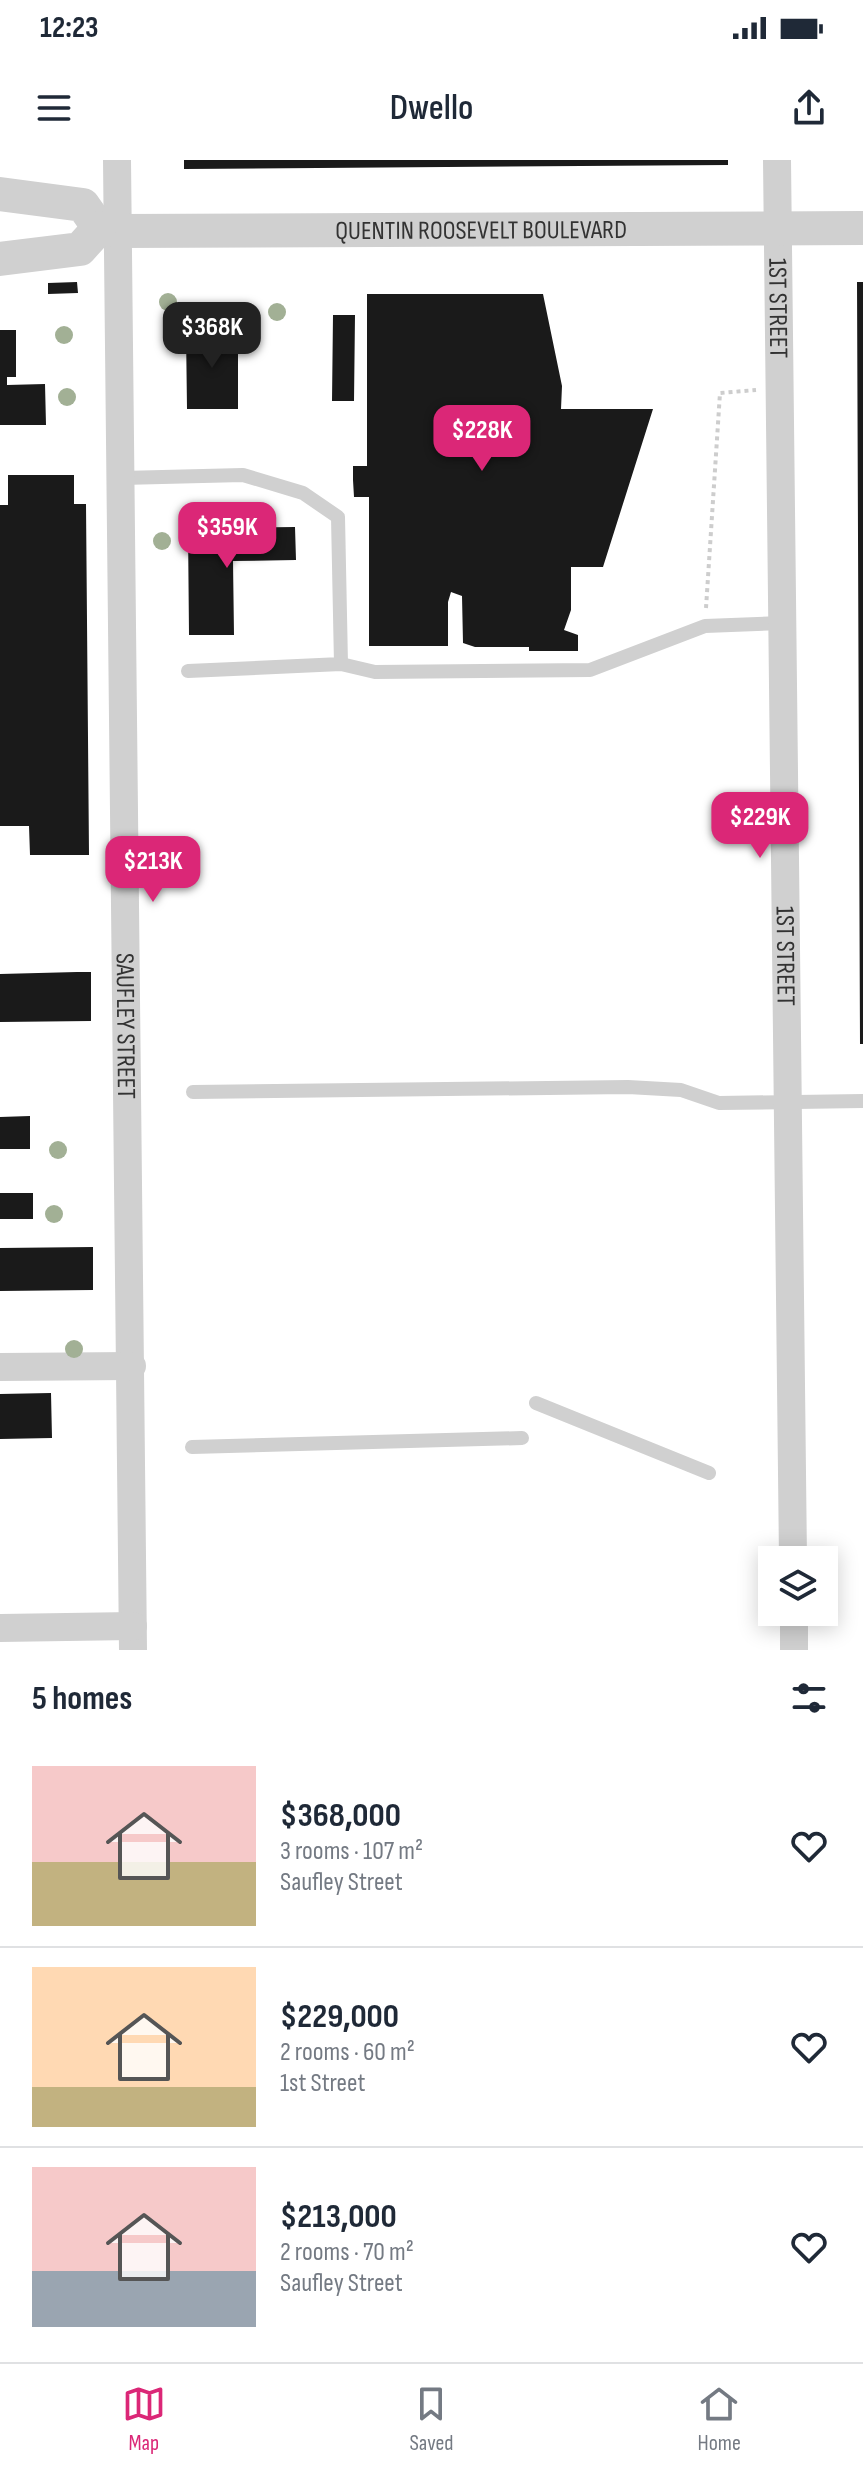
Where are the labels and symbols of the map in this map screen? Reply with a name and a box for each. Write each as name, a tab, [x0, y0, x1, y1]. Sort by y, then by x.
street label: QUENTIN ROOSEVELT BOULEVARD	[335, 215, 627, 247]
street label: 1ST STREET	[761, 258, 793, 358]
pin: $368K	[156, 302, 268, 370]
pin: $228K	[426, 405, 538, 473]
pin: $359K	[171, 502, 283, 570]
pin: $229K	[704, 792, 816, 860]
pin: $213K	[97, 836, 209, 904]
street label: 1ST STREET	[769, 906, 801, 1006]
street label: SAUFLEY STREET	[109, 953, 141, 1099]

